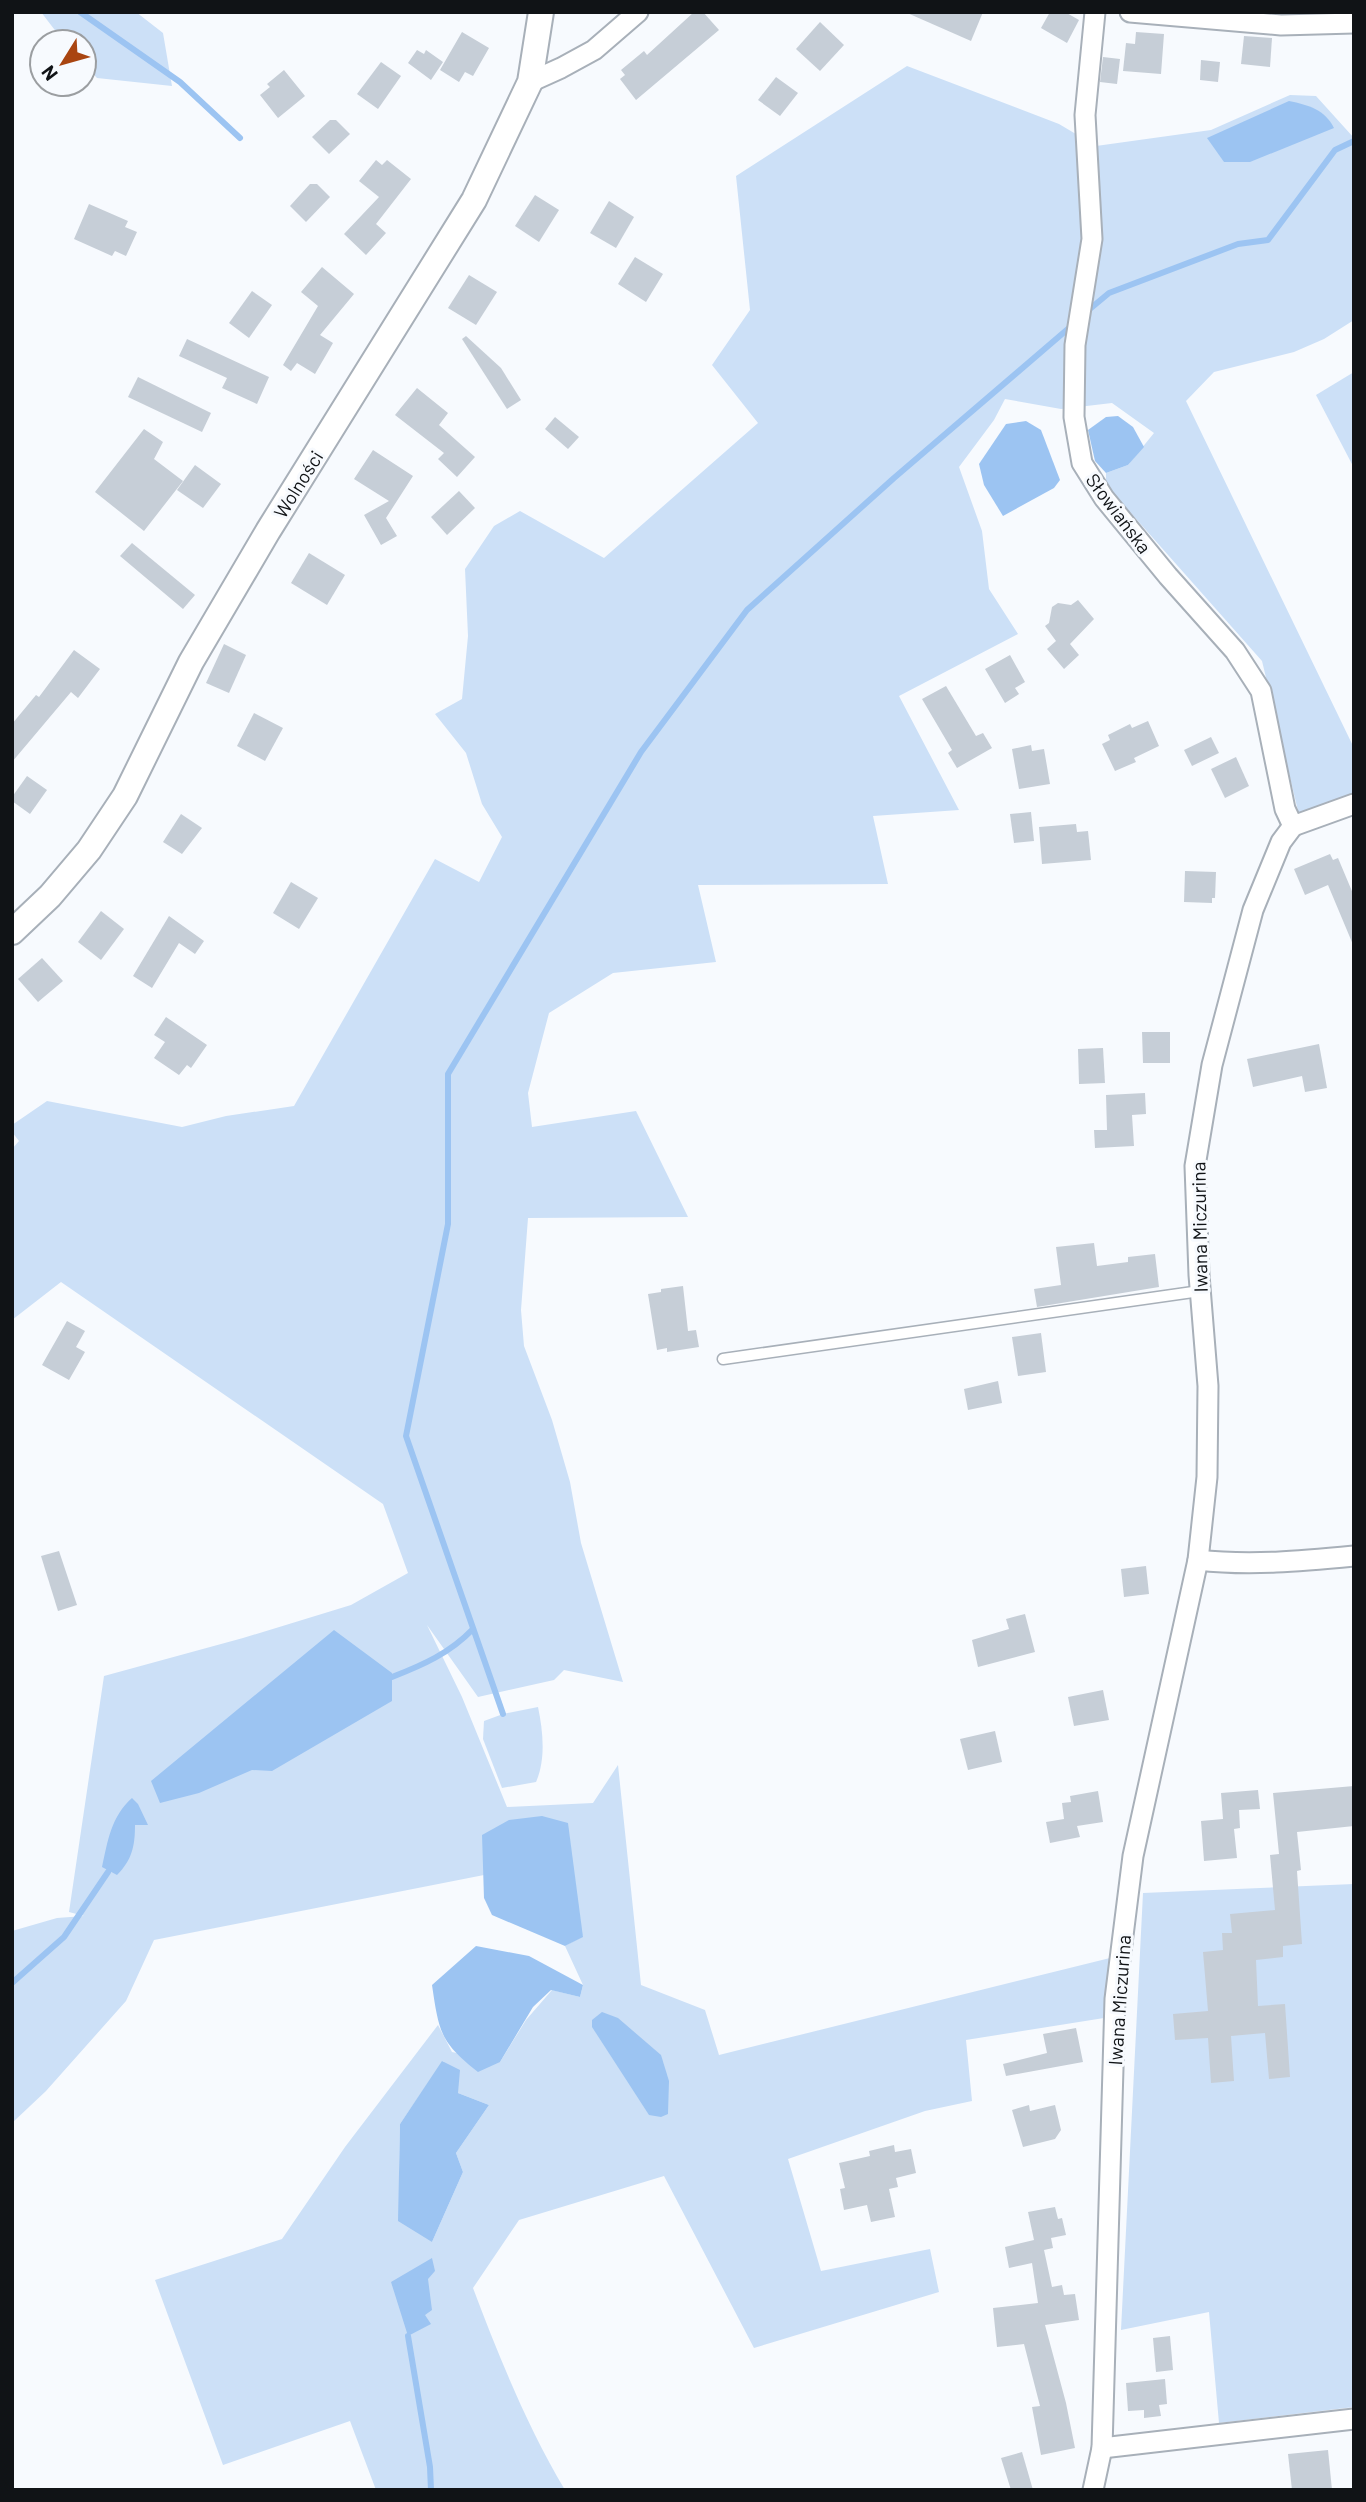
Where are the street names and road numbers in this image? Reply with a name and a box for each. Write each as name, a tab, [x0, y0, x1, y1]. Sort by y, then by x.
street label: Wolności	[268, 446, 328, 522]
street label: Słowiańska	[1081, 468, 1157, 558]
street label: Iwana Miczurina	[1186, 1162, 1212, 1292]
street label: Iwana Miczurina	[1103, 1934, 1135, 2066]

